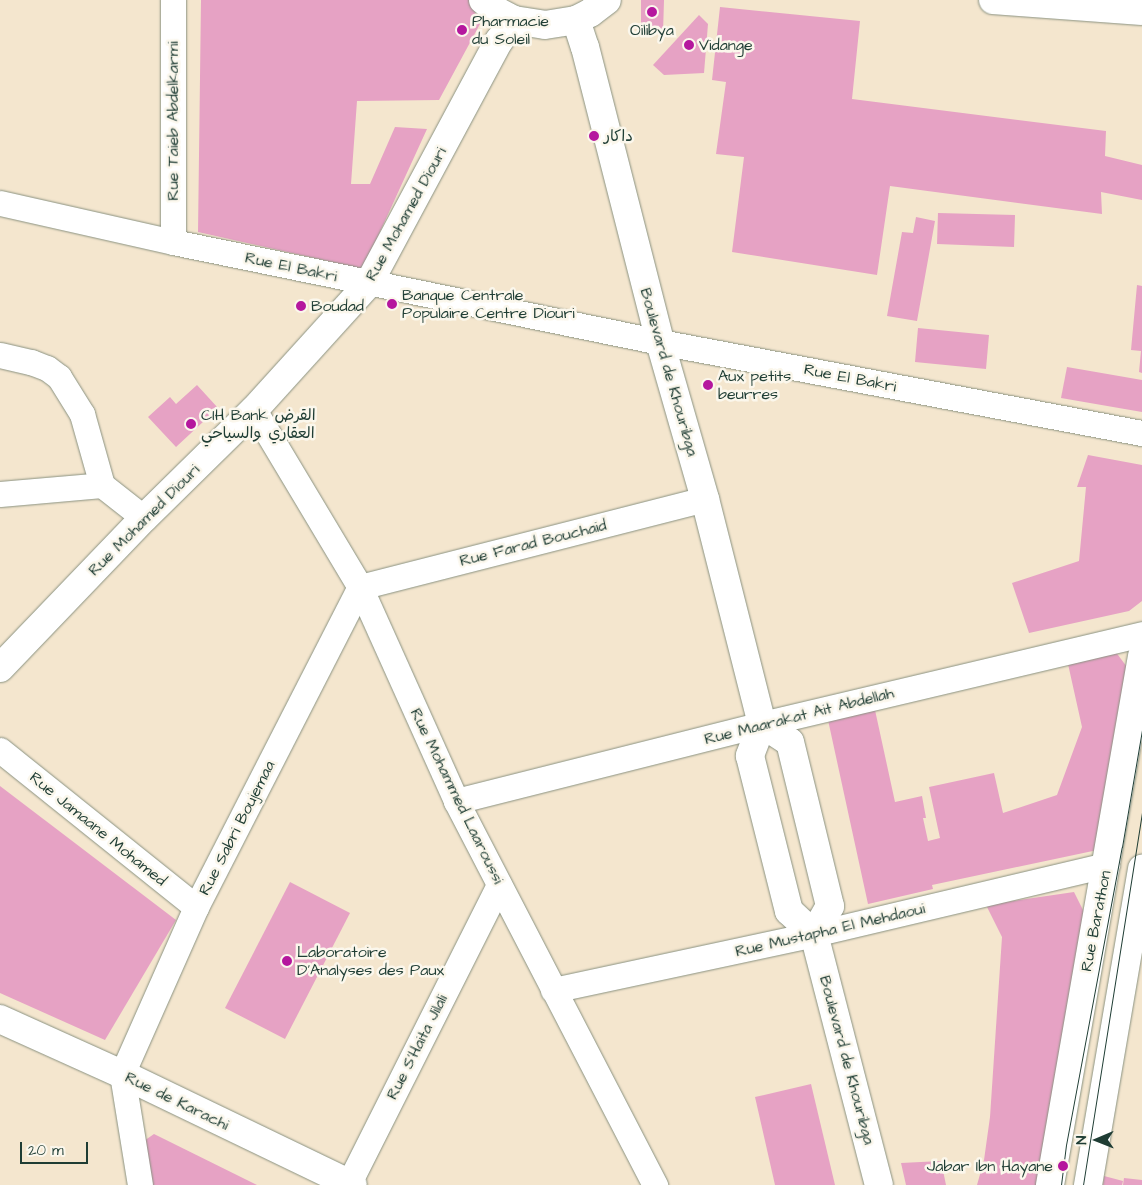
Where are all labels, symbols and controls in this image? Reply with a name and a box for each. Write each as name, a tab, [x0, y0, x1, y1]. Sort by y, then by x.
marker: Oilibya	[646, 6, 658, 18]
place label: Pharmacie du Soleil	[472, 11, 549, 49]
place label: Oilibya	[630, 20, 674, 40]
marker: Pharmacie du Soleil	[456, 24, 468, 36]
place label: Vidange	[699, 35, 753, 55]
marker: Vidange	[683, 39, 695, 51]
street label: Rue Taieb Abdelkarmi	[163, 41, 183, 201]
place label: داكار	[604, 126, 633, 146]
marker: داكار	[588, 130, 600, 142]
street label: Rue Mohamed Diouri	[361, 144, 451, 284]
street label: Rue El Bakri	[243, 248, 339, 286]
place label: Banque Centrale Populaire Centre Diouri	[402, 285, 575, 323]
street label: Boulevard de Khouribga	[636, 286, 702, 458]
place label: Boudad	[311, 296, 364, 316]
marker: Banque Centrale Populaire Centre Diouri	[386, 298, 398, 310]
marker: Boudad	[295, 300, 307, 312]
street label: Rue El Bakri	[802, 360, 898, 396]
place label: Aux petits beurres	[718, 366, 791, 404]
marker: Aux petits beurres	[702, 379, 714, 391]
place label: CIH Bank القرض العقاري والسياحي	[201, 405, 316, 443]
marker: CIH Bank القرض العقاري والسياحي	[185, 418, 197, 430]
street label: Rue Mohamed Diouri	[84, 460, 204, 580]
street label: Rue Farad Bouchaid	[458, 515, 608, 571]
street label: Rue Maarakat Ait Abdellah	[702, 683, 896, 749]
street label: Rue Mohammed Laaroussi	[406, 705, 508, 887]
street label: Rue Sabri Boujemaa	[195, 758, 279, 898]
street label: Rue Jamaane Mohamed	[26, 768, 170, 890]
street label: Rue Barathon	[1077, 869, 1115, 973]
street label: Rue Mustapha El Mehdaoui	[733, 899, 927, 961]
place label: Laboratoire D'Analyses des Paux	[297, 942, 444, 980]
marker: Laboratoire D'Analyses des Paux	[281, 955, 293, 967]
street label: Boulevard de Khouribga	[815, 973, 879, 1147]
street label: Rue S'Haita Jilali	[382, 991, 452, 1103]
street label: Rue de Karachi	[122, 1068, 232, 1134]
north arrow	[1072, 1115, 1122, 1165]
scale bar	[22, 1132, 90, 1164]
text: N	[1072, 1136, 1092, 1145]
text: 20 m	[28, 1140, 64, 1161]
place label: Jabar Ibn Hayane	[927, 1156, 1053, 1176]
marker: Jabar Ibn Hayane	[1057, 1160, 1069, 1172]

